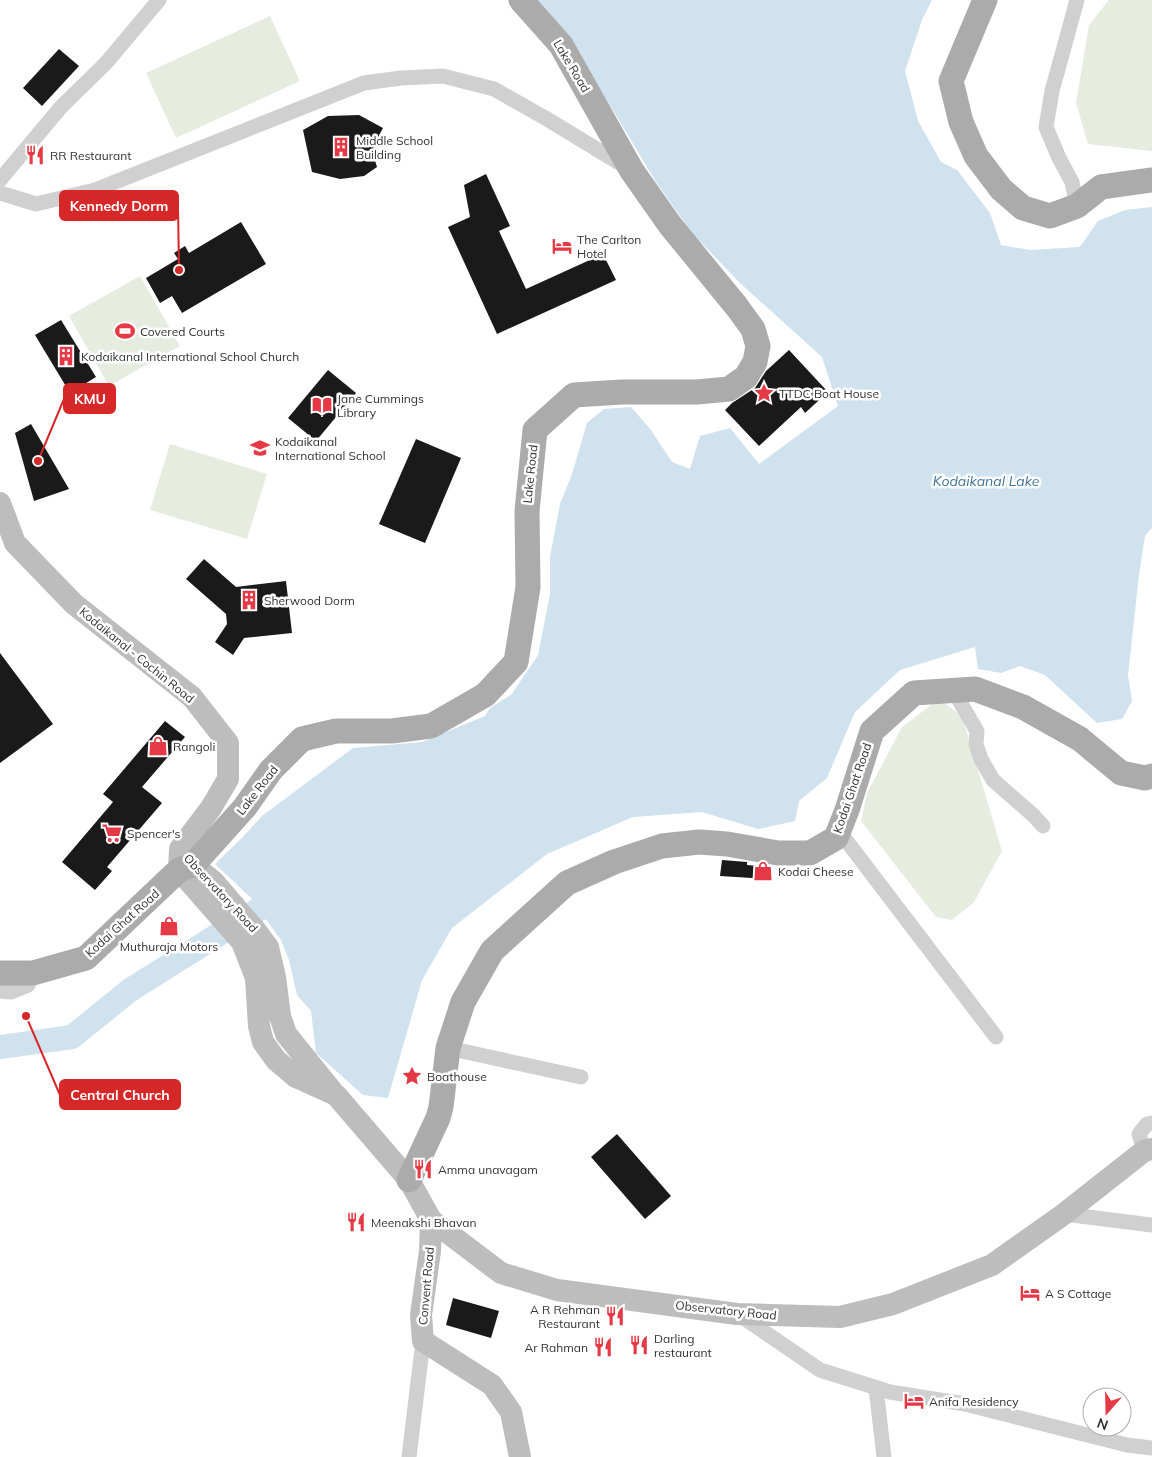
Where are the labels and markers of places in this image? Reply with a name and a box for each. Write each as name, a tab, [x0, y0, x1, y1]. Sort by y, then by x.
place label: Middle School Building	[356, 133, 433, 162]
building icon: Middle School Building	[330, 136, 352, 158]
restaurant icon: RR Restaurant	[24, 144, 46, 166]
place label: RR Restaurant	[50, 148, 131, 163]
callout: Kennedy Dorm	[60, 191, 178, 220]
place label: The Carlton Hotel	[577, 232, 641, 261]
hotel icon: The Carlton Hotel	[551, 235, 573, 257]
sports icon: Covered Courts	[114, 320, 136, 342]
place label: Covered Courts	[140, 324, 225, 339]
building icon: Kodaikanal International School Church	[55, 345, 77, 367]
place label: Kodaikanal International School Church	[81, 349, 299, 364]
place icon: TTDC Boat House	[753, 382, 775, 404]
callout: KMU	[64, 384, 115, 413]
place label: TTDC Boat House	[779, 386, 879, 401]
place label: Jane Cummings Library	[337, 391, 424, 420]
library icon: Jane Cummings Library	[311, 394, 333, 416]
place label: Kodaikanal International School	[275, 434, 386, 463]
school or university icon: Kodaikanal International School	[249, 437, 271, 459]
building icon: Sherwood Dorm	[238, 589, 260, 611]
place label: Sherwood Dorm	[264, 593, 355, 608]
shop icon: Rangoli	[147, 735, 169, 757]
place label: Rangoli	[173, 739, 215, 754]
supermarket icon: Spencer's	[101, 822, 123, 844]
place label: Spencer's	[127, 826, 181, 841]
shop icon: Kodai Cheese	[752, 860, 774, 882]
place label: Kodai Cheese	[778, 864, 854, 879]
shop icon: Muthuraja Motors	[158, 915, 180, 937]
place label: Muthuraja Motors	[120, 939, 218, 954]
place icon: Boathouse	[401, 1065, 423, 1087]
place label: Boathouse	[427, 1069, 487, 1084]
callout: Central Church	[60, 1080, 180, 1109]
restaurant icon: Amma unavagam	[412, 1158, 434, 1180]
place label: Amma unavagam	[438, 1162, 538, 1177]
restaurant icon: Meenakshi Bhavan	[345, 1211, 367, 1233]
place label: Meenakshi Bhavan	[371, 1215, 476, 1230]
hotel icon: A S Cottage	[1019, 1282, 1041, 1304]
place label: A S Cottage	[1045, 1286, 1111, 1301]
place label: A R Rehman Restaurant	[530, 1302, 600, 1331]
restaurant icon: A R Rehman Restaurant	[604, 1305, 626, 1327]
place label: Darling restaurant	[654, 1331, 712, 1360]
restaurant icon: Darling restaurant	[628, 1334, 650, 1356]
restaurant icon: Ar Rahman	[592, 1336, 614, 1358]
place label: Ar Rahman	[524, 1340, 588, 1355]
hotel icon: Anifa Residency	[903, 1390, 925, 1412]
place label: Anifa Residency	[929, 1394, 1019, 1409]

